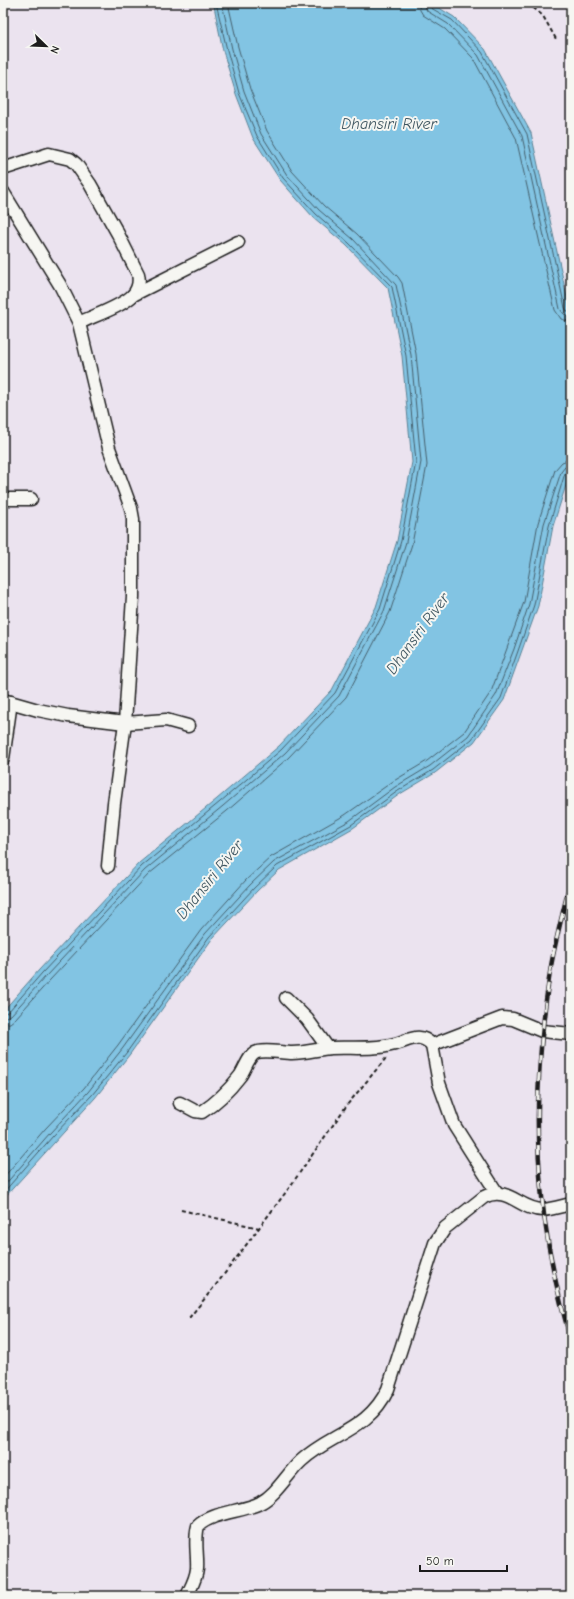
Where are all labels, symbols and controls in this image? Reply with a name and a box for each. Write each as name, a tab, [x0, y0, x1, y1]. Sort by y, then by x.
north arrow	[26, 26, 66, 66]
text: N	[47, 44, 62, 56]
water label: Dhansiri River	[341, 115, 437, 133]
water label: Dhansiri River	[382, 589, 454, 678]
water label: Dhansiri River	[173, 836, 247, 922]
scale bar	[420, 1547, 507, 1573]
text: 50 m	[426, 1554, 454, 1568]

